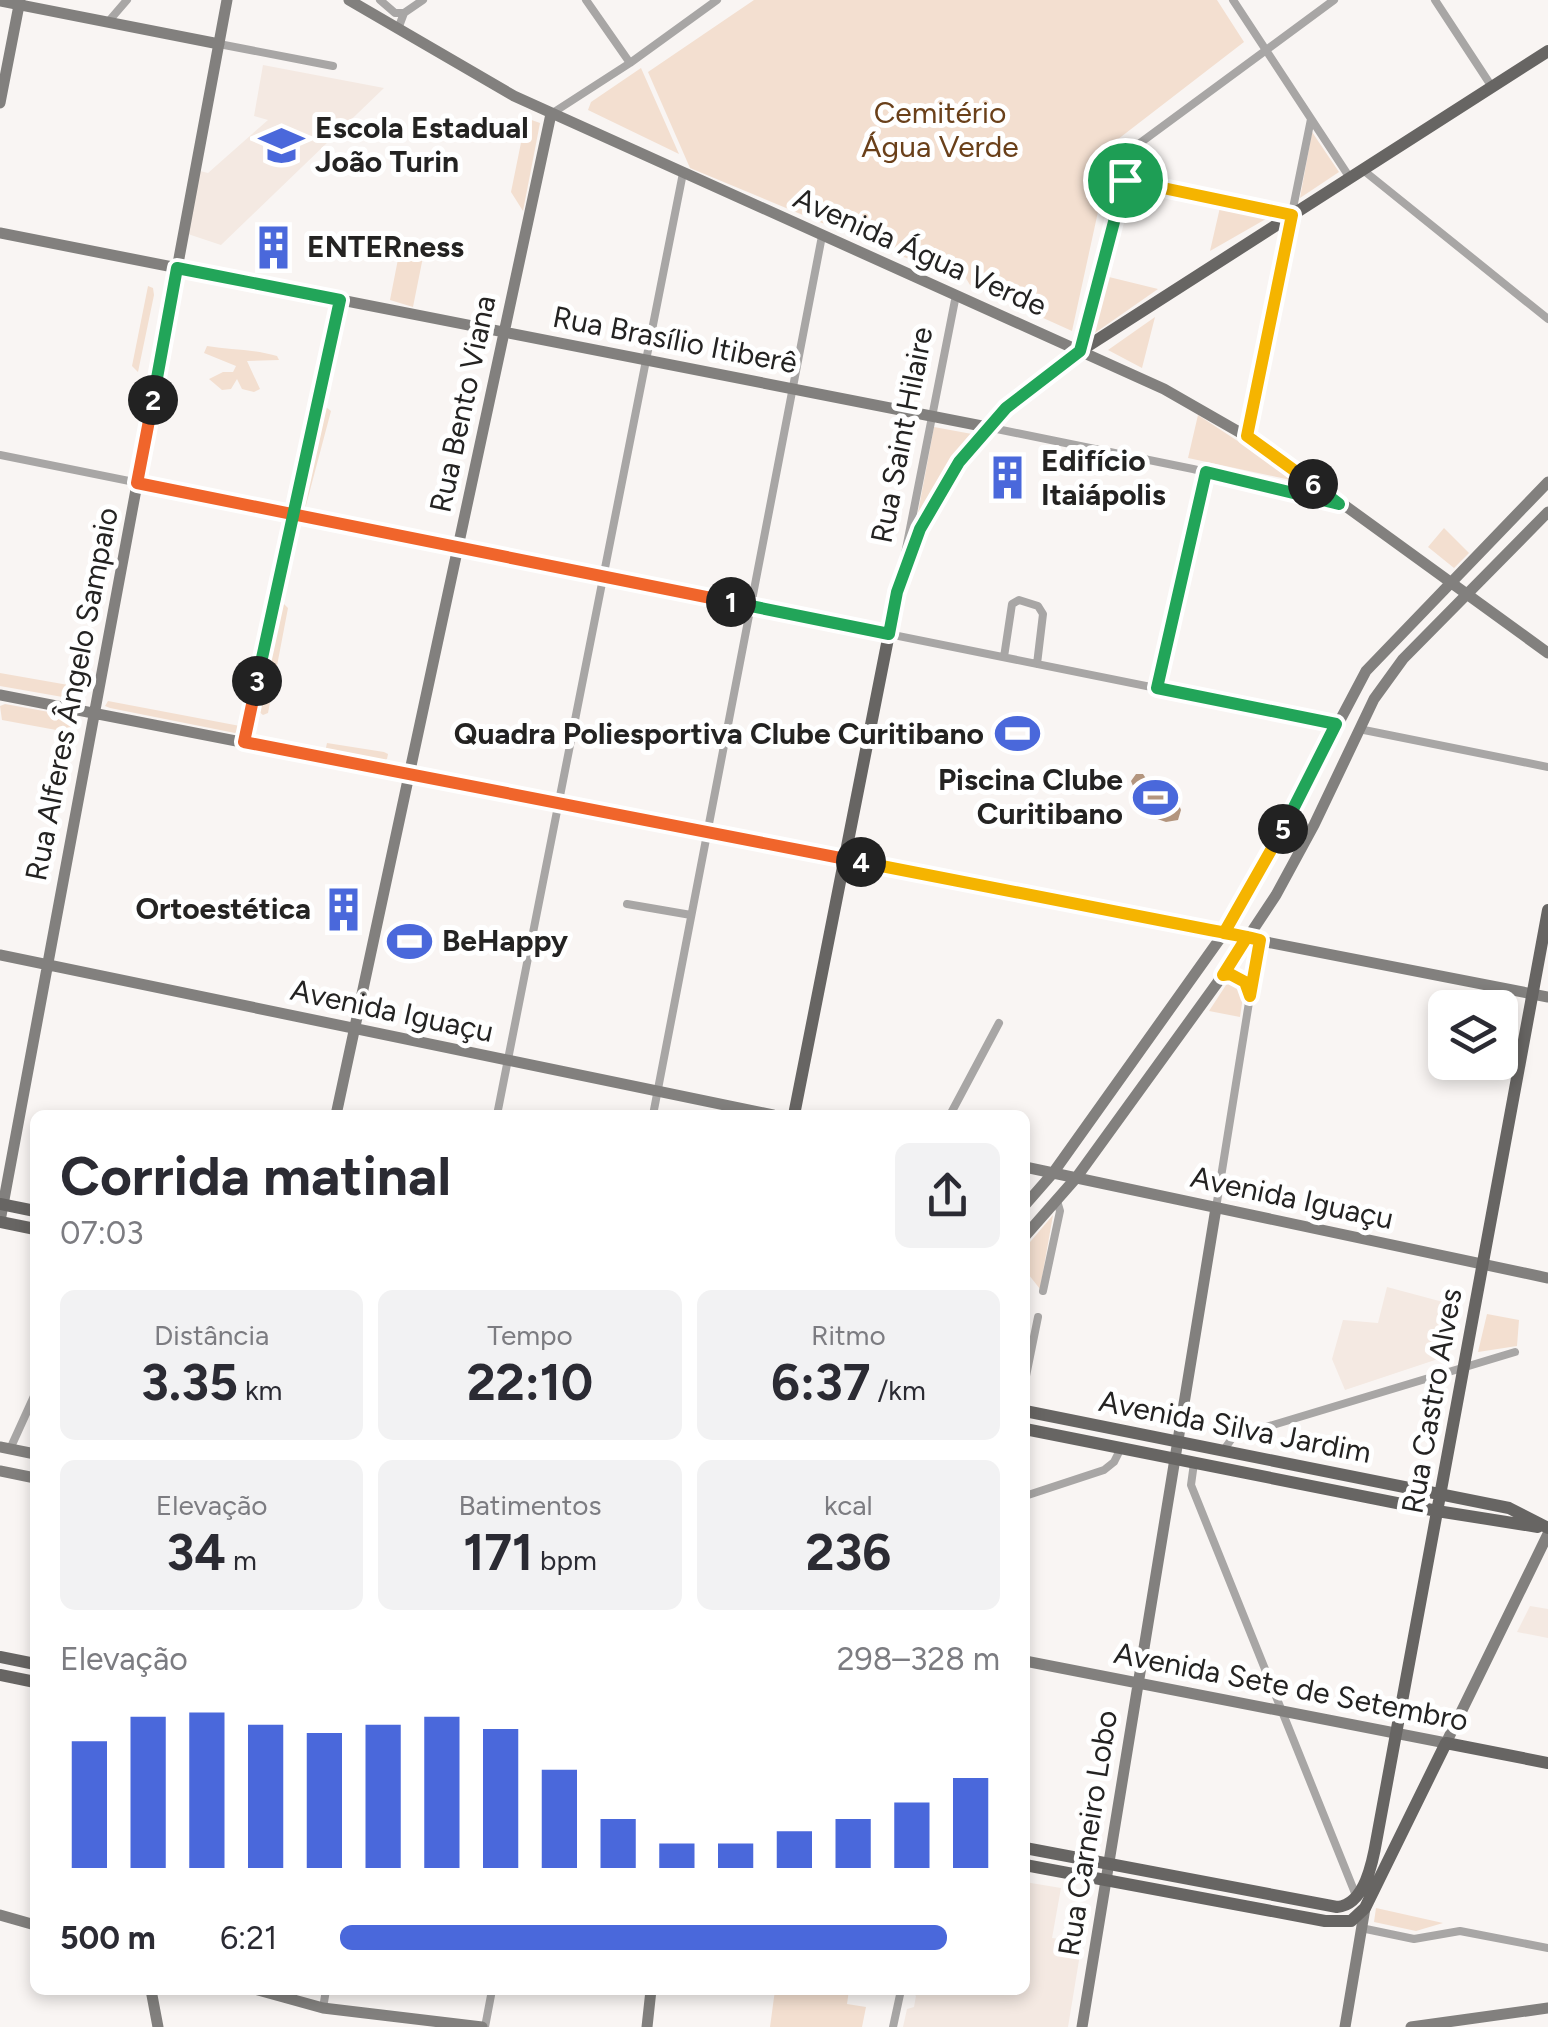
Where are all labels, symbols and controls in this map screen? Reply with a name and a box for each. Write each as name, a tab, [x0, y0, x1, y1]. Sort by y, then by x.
park label: Cemitério Água Verde	[861, 94, 1019, 165]
place label: Escola Estadual João Turin	[315, 109, 529, 180]
school or university icon: Escola Estadual João Turin	[258, 121, 306, 169]
pin	[1083, 138, 1168, 223]
icon: arrive	[1098, 153, 1153, 208]
street label: Avenida Água Verde	[788, 179, 1052, 324]
building icon: ENTERness	[250, 223, 298, 271]
place label: ENTERness	[307, 228, 464, 265]
street label: Rua Bento Viana	[421, 292, 504, 516]
street label: Rua Brasílio Itiberê	[550, 298, 800, 381]
street label: Rua Saint Hilaire	[862, 324, 941, 546]
pin: 2	[128, 375, 178, 425]
text: 2	[145, 383, 161, 417]
place label: Edifício Itaiápolis	[1041, 442, 1166, 513]
building icon: Edifício Itaiápolis	[984, 454, 1032, 502]
pin: 6	[1288, 459, 1338, 509]
text: 6	[1305, 467, 1321, 501]
street label: Rua Alferes Ângelo Sampaio	[17, 504, 126, 884]
pin: 1	[706, 577, 756, 627]
text: 1	[725, 585, 737, 619]
pin: 3	[232, 656, 282, 706]
text: 3	[249, 664, 265, 698]
sports icon: Quadra Poliesportiva Clube Curitibano	[993, 710, 1041, 758]
place label: Quadra Poliesportiva Clube Curitibano	[454, 715, 984, 752]
place label: Piscina Clube Curitibano	[938, 761, 1123, 832]
sports icon: Piscina Clube Curitibano	[1132, 773, 1180, 821]
pin: 5	[1258, 804, 1308, 854]
text: 5	[1275, 812, 1291, 846]
pin: 4	[836, 837, 886, 887]
text: 4	[852, 845, 870, 879]
building icon: Ortoestética	[320, 885, 368, 933]
place label: Ortoestética	[135, 890, 311, 927]
sports icon: BeHappy	[385, 917, 433, 965]
place label: BeHappy	[442, 922, 569, 959]
street label: Avenida Iguaçu	[287, 971, 497, 1050]
map controls	[1428, 990, 1518, 1080]
button: layers	[1428, 990, 1518, 1080]
text: Corrida matinal	[60, 1143, 451, 1209]
button: share	[895, 1143, 1000, 1248]
street label: Avenida Iguaçu	[1187, 1158, 1397, 1237]
text: 07:03	[60, 1214, 144, 1252]
street label: Rua Castro Alves	[1393, 1285, 1470, 1516]
text: Distância	[154, 1318, 269, 1352]
text: Tempo	[487, 1318, 573, 1352]
text: Ritmo	[811, 1318, 886, 1352]
text: 3.35	[141, 1352, 238, 1413]
text: 22:10	[467, 1352, 593, 1413]
text: 6:37	[771, 1352, 871, 1413]
text: km	[238, 1373, 282, 1407]
text: /km	[871, 1373, 926, 1407]
street label: Avenida Silva Jardim	[1096, 1382, 1374, 1471]
text: Elevação	[156, 1488, 268, 1522]
text: Batimentos	[458, 1488, 602, 1522]
text: kcal	[824, 1488, 873, 1522]
text: 34	[167, 1522, 226, 1583]
text: 171	[463, 1522, 533, 1583]
text: 236	[805, 1522, 891, 1583]
text: m	[226, 1543, 257, 1577]
text: bpm	[533, 1543, 597, 1577]
street label: Avenida Sete de Setembro	[1111, 1634, 1471, 1739]
text: Elevação	[60, 1640, 188, 1678]
text: 298–328 m	[837, 1640, 1000, 1678]
street label: Rua Carneiro Lobo	[1050, 1707, 1125, 1958]
text: 500 m	[60, 1919, 156, 1957]
text: 6:21	[220, 1919, 277, 1957]

